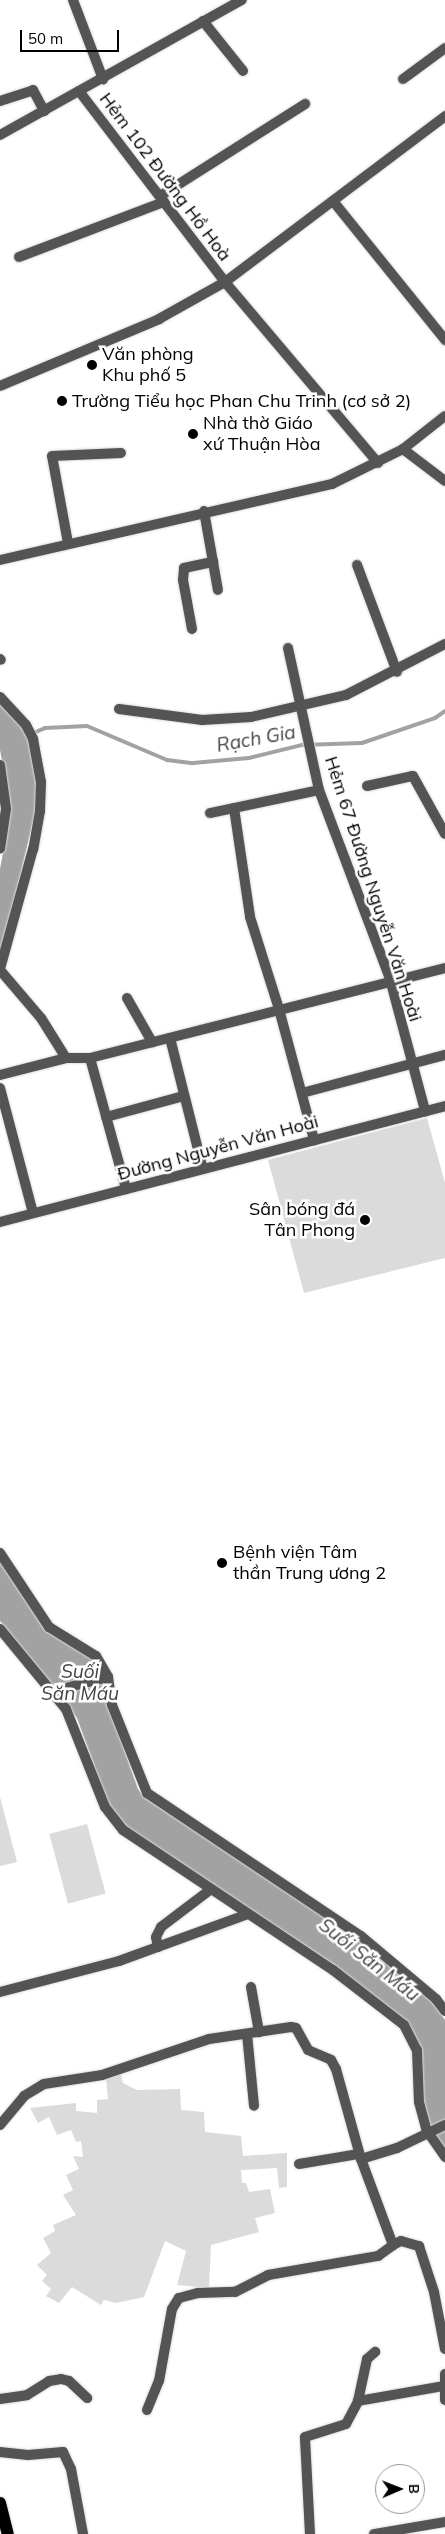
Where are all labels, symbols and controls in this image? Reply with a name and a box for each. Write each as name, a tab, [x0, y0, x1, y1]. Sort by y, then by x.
scale bar	[22, 20, 121, 52]
text: 50 m	[28, 29, 63, 48]
street label: Hẻm 102 Đường Hồ Hoà	[95, 89, 235, 265]
place label: Văn phòng Khu phố 5	[102, 344, 194, 386]
marker: Văn phòng Khu phố 5	[86, 359, 98, 371]
place label: Trường Tiểu học Phan Chu Trinh (cơ sở 2)	[72, 390, 411, 412]
marker: Trường Tiểu học Phan Chu Trinh (cơ sở 2)	[56, 395, 68, 407]
place label: Nhà thờ Giáo xứ Thuận Hòa	[203, 413, 320, 456]
marker: Nhà thờ Giáo xứ Thuận Hòa	[187, 428, 199, 440]
water label: Rạch Gia	[215, 721, 297, 757]
street label: Hẻm 67 Đường Nguyễn Văn Hoài	[320, 754, 426, 1024]
street label: Đường Nguyễn Văn Hoài	[115, 1111, 321, 1185]
place label: Sân bóng đá Tân Phong	[249, 1199, 355, 1242]
marker: Sân bóng đá Tân Phong	[359, 1214, 371, 1226]
place label: Bệnh viện Tâm thần Trung ương 2	[233, 1542, 386, 1585]
marker: Bệnh viện Tâm thần Trung ương 2	[215, 1556, 229, 1570]
water label: Suối Săn Máu	[41, 1661, 119, 1705]
water label: Suối Săn Máu	[314, 1914, 424, 2006]
north arrow	[375, 2464, 425, 2514]
text: B	[405, 2484, 423, 2494]

